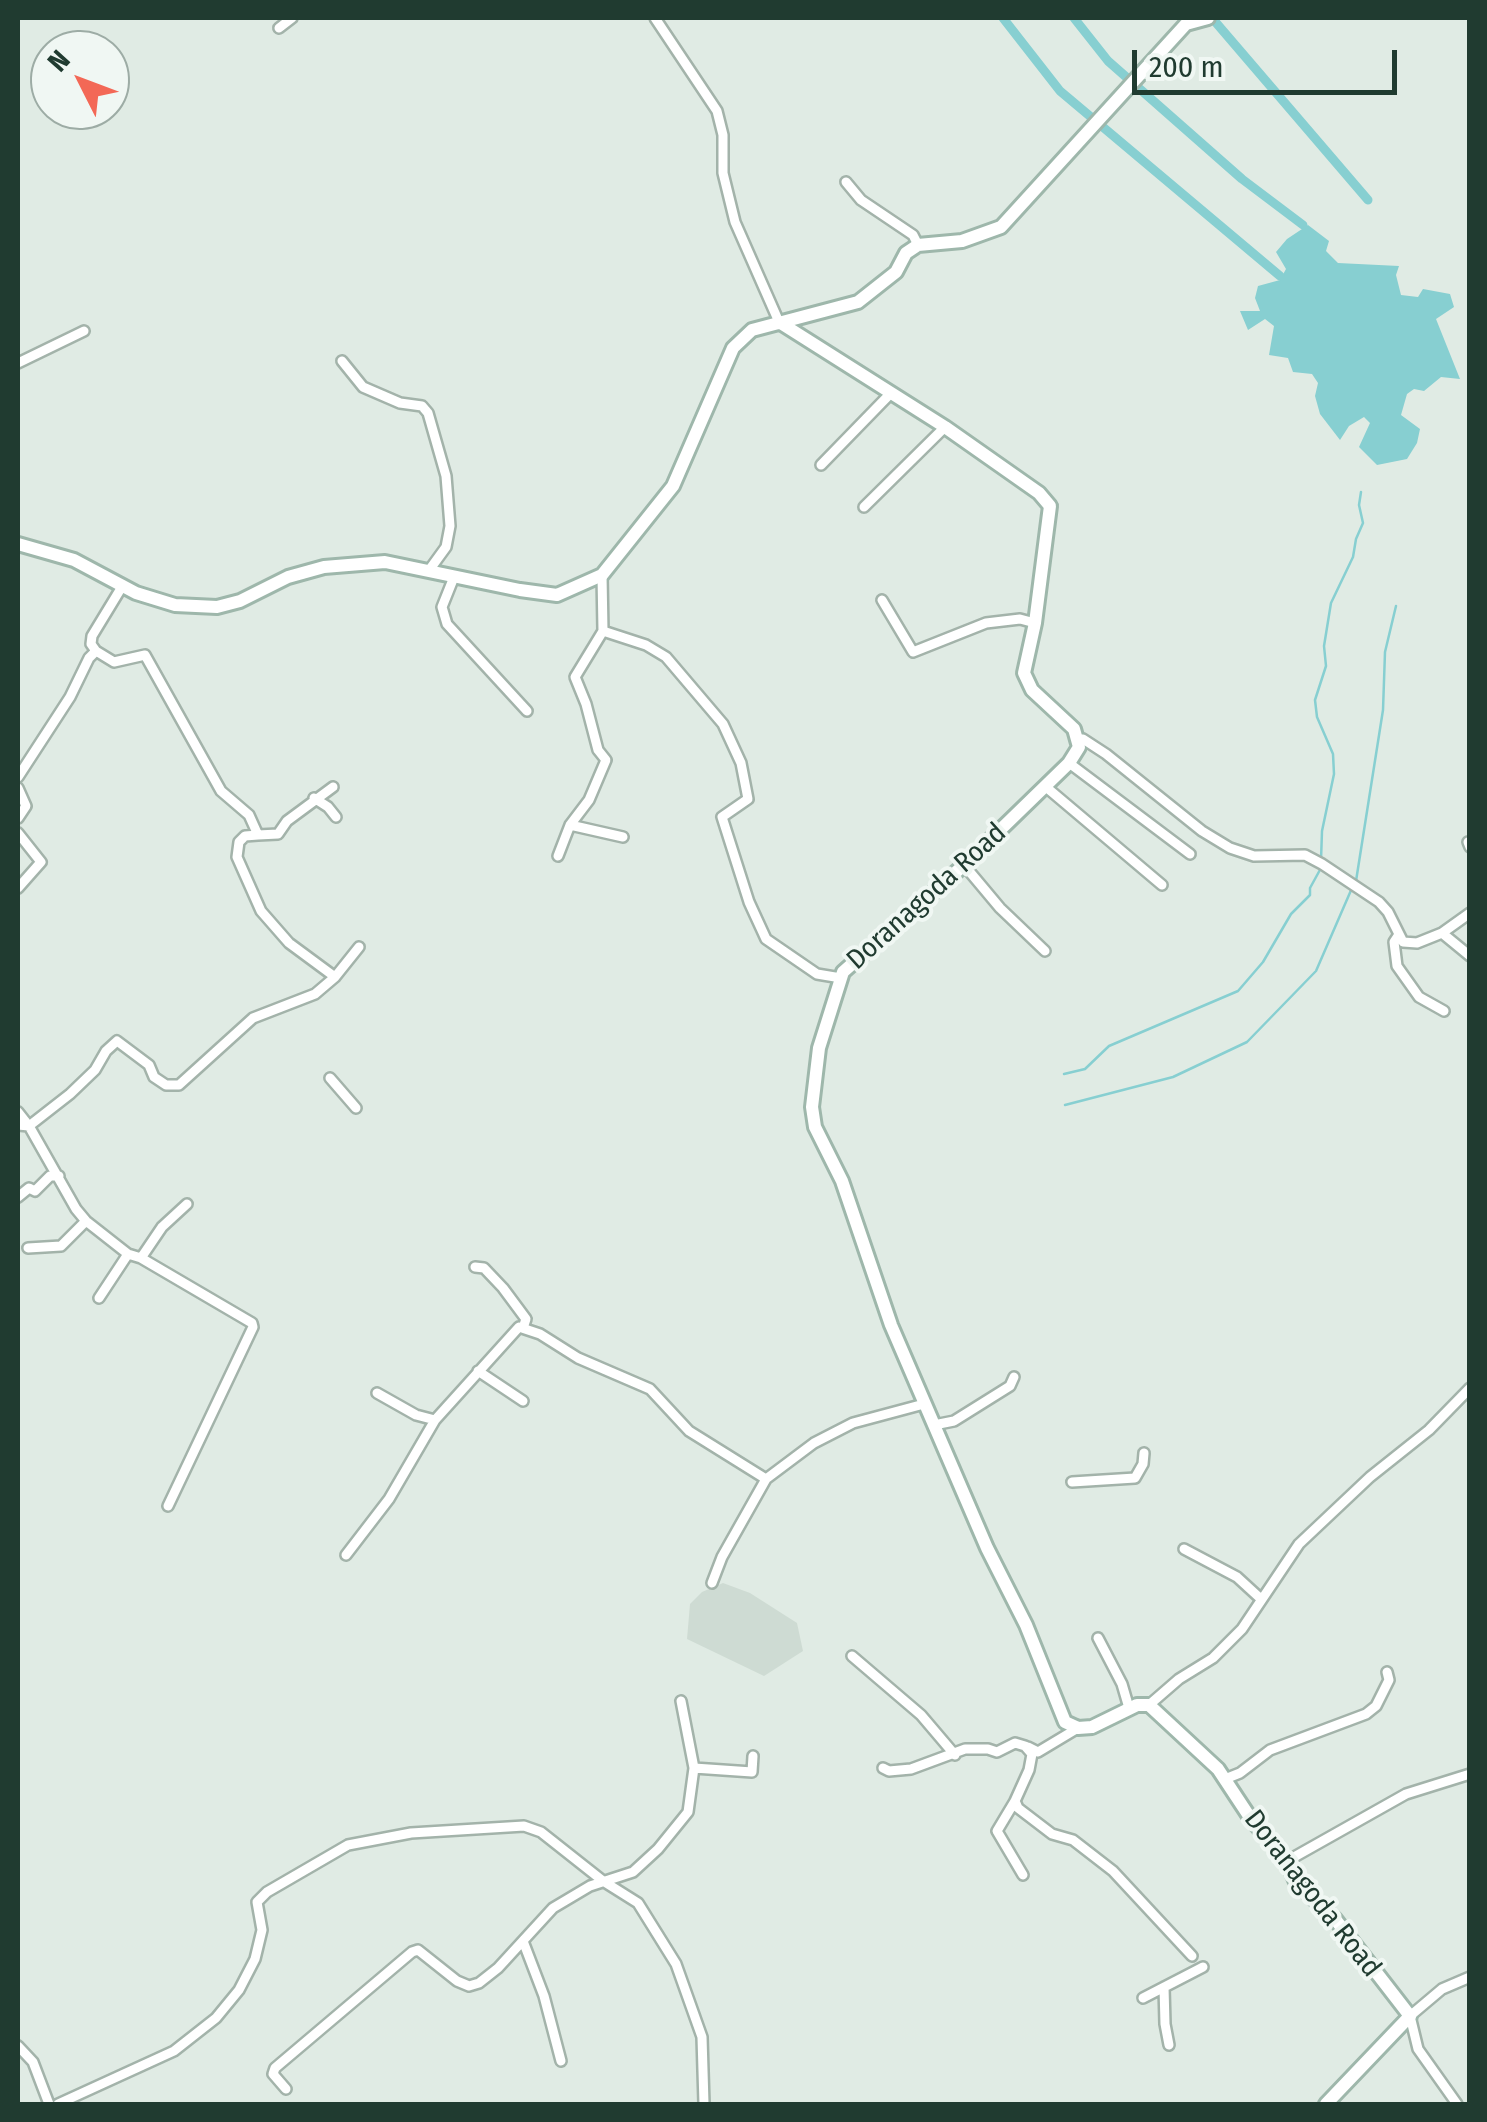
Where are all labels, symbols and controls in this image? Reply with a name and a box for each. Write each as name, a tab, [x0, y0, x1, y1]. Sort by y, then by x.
north arrow	[30, 30, 130, 130]
scale bar	[1137, 30, 1402, 92]
text: N	[41, 44, 77, 78]
text: 200 m	[1149, 49, 1224, 85]
street label: Doranagoda Road	[840, 817, 1014, 977]
street label: Doranagoda Road	[1236, 1804, 1388, 1984]

